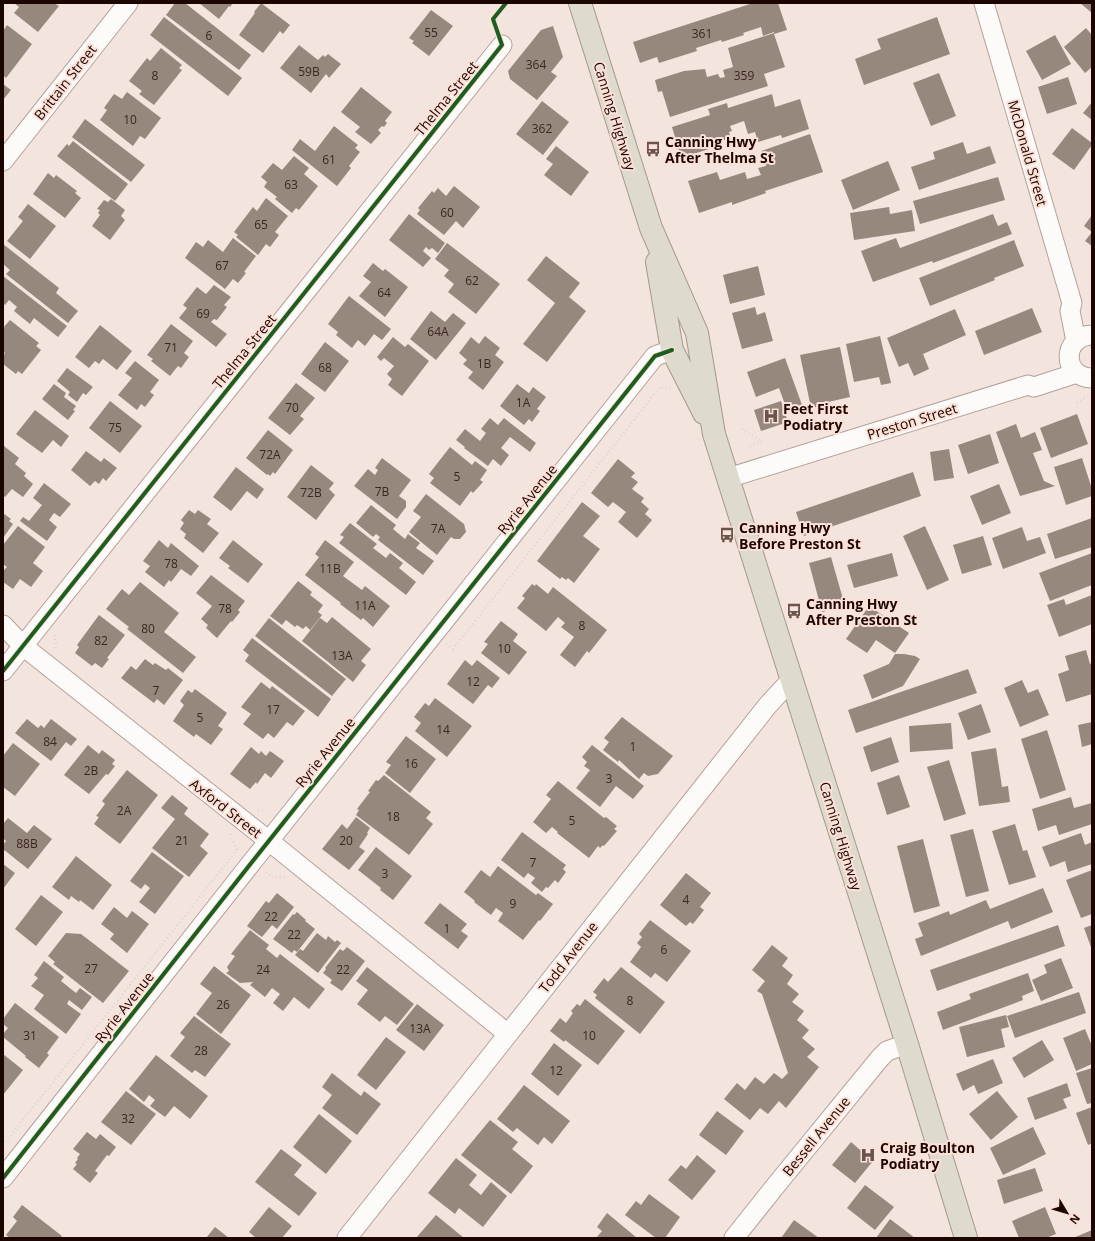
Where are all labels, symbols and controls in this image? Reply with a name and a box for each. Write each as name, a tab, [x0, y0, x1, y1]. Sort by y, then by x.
house number: 55	[424, 24, 438, 41]
house number: 361	[692, 25, 712, 42]
house number: 6	[206, 27, 213, 44]
street label: Brittain Street	[30, 40, 100, 124]
house number: 364	[526, 56, 546, 73]
street label: Thelma Street	[410, 57, 482, 139]
street label: Canning Highway	[589, 59, 641, 174]
house number: 59B	[298, 63, 320, 80]
house number: 8	[152, 67, 159, 84]
house number: 359	[734, 67, 754, 84]
street label: McDonald Street	[1004, 98, 1052, 208]
house number: 10	[123, 111, 137, 128]
house number: 362	[532, 120, 552, 137]
place label: Canning Hwy After Thelma St	[665, 132, 774, 167]
bus stop icon: Canning Hwy After Thelma St	[644, 140, 662, 158]
house number: 61	[322, 151, 336, 168]
house number: 63	[284, 176, 298, 193]
house number: 60	[440, 204, 454, 221]
house number: 65	[254, 216, 268, 233]
house number: 67	[215, 257, 229, 274]
house number: 62	[465, 272, 479, 289]
house number: 64	[377, 284, 391, 301]
house number: 69	[196, 305, 210, 322]
street label: Thelma Street	[208, 310, 280, 392]
house number: 64A	[427, 323, 449, 340]
house number: 71	[164, 339, 178, 356]
house number: 1B	[477, 355, 492, 372]
house number: 68	[318, 359, 332, 376]
house number: 1A	[516, 394, 531, 411]
street label: Preston Street	[865, 398, 959, 444]
house number: 70	[285, 399, 299, 416]
place label: Feet First Podiatry	[783, 399, 848, 434]
hospital icon: Feet First Podiatry	[762, 407, 780, 425]
house number: 75	[108, 419, 122, 436]
house number: 72A	[259, 446, 281, 463]
street label: Ryrie Avenue	[493, 460, 561, 538]
house number: 5	[454, 468, 461, 485]
house number: 7B	[375, 483, 390, 500]
house number: 72B	[300, 484, 322, 501]
place label: Canning Hwy Before Preston St	[739, 518, 861, 553]
house number: 7A	[431, 520, 446, 537]
bus stop icon: Canning Hwy Before Preston St	[718, 526, 736, 544]
house number: 78	[164, 555, 178, 572]
house number: 11B	[319, 560, 341, 577]
place label: Canning Hwy After Preston St	[806, 594, 917, 629]
house number: 11A	[354, 597, 376, 614]
house number: 78	[218, 600, 232, 617]
bus stop icon: Canning Hwy After Preston St	[785, 602, 803, 620]
house number: 8	[579, 617, 586, 634]
house number: 80	[141, 620, 155, 637]
house number: 82	[94, 632, 108, 649]
house number: 10	[497, 640, 511, 657]
house number: 13A	[331, 647, 353, 664]
house number: 12	[466, 673, 480, 690]
house number: 7	[153, 682, 160, 699]
house number: 17	[266, 701, 280, 718]
house number: 5	[197, 709, 204, 726]
street label: Ryrie Avenue	[291, 713, 359, 791]
house number: 14	[436, 721, 450, 738]
house number: 84	[43, 733, 57, 750]
house number: 1	[630, 738, 636, 755]
house number: 16	[404, 755, 418, 772]
house number: 2B	[84, 762, 99, 779]
house number: 3	[606, 770, 613, 787]
street label: Axford Street	[186, 774, 266, 842]
street label: Canning Highway	[815, 779, 867, 894]
house number: 2A	[117, 802, 132, 819]
house number: 18	[386, 808, 400, 825]
house number: 5	[569, 812, 576, 829]
house number: 21	[175, 832, 189, 849]
house number: 20	[339, 832, 353, 849]
house number: 88B	[16, 835, 38, 852]
house number: 7	[530, 854, 537, 871]
house number: 3	[382, 865, 389, 882]
house number: 4	[683, 891, 690, 908]
house number: 9	[510, 895, 517, 912]
house number: 22	[264, 908, 278, 925]
street label: Todd Avenue	[534, 917, 602, 997]
house number: 1	[444, 920, 450, 937]
house number: 22	[287, 926, 301, 943]
house number: 6	[661, 941, 668, 958]
house number: 27	[84, 960, 98, 977]
house number: 24	[256, 961, 270, 978]
house number: 22	[336, 961, 350, 978]
street label: Ryrie Avenue	[90, 967, 158, 1046]
house number: 8	[627, 992, 634, 1009]
house number: 26	[216, 996, 230, 1013]
house number: 13A	[409, 1020, 431, 1037]
house number: 31	[23, 1027, 37, 1044]
house number: 10	[582, 1027, 596, 1044]
house number: 28	[194, 1042, 208, 1059]
house number: 12	[549, 1062, 563, 1079]
street label: Bessell Avenue	[778, 1092, 854, 1180]
house number: 32	[121, 1110, 135, 1127]
place label: Craig Boulton Podiatry	[880, 1138, 975, 1173]
hospital icon: Craig Boulton Podiatry	[859, 1146, 877, 1164]
north arrow	[1047, 1193, 1087, 1233]
text: N	[1067, 1211, 1084, 1228]

